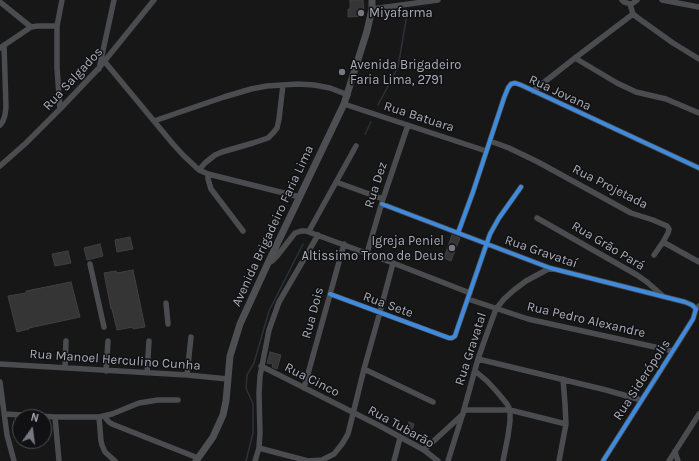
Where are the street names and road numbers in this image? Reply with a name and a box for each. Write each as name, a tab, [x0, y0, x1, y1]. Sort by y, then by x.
street label: Rua Salgados	[40, 44, 106, 114]
street label: Rua Jovana	[526, 72, 594, 114]
street label: Rua Batuara	[382, 98, 456, 136]
street label: Avenida Brigadeiro Faria Lima	[229, 143, 317, 309]
street label: Rua Dez	[361, 160, 391, 210]
street label: Rua Projetada	[570, 161, 650, 213]
street label: Rua Grão Pará	[569, 218, 647, 274]
street label: Rua Gravataí	[503, 232, 579, 272]
street label: Rua Dois	[299, 286, 327, 340]
street label: Rua Sete	[361, 289, 415, 321]
street label: Rua Pedro Alexandre	[525, 299, 647, 341]
street label: Rua Gravatal	[452, 311, 490, 387]
street label: Rua Siderópolis	[610, 337, 674, 423]
street label: Rua Manoel Herculino Cunha	[29, 346, 201, 374]
street label: Rua Cinco	[282, 360, 342, 400]
street label: Rua Tubarão	[365, 402, 437, 452]

